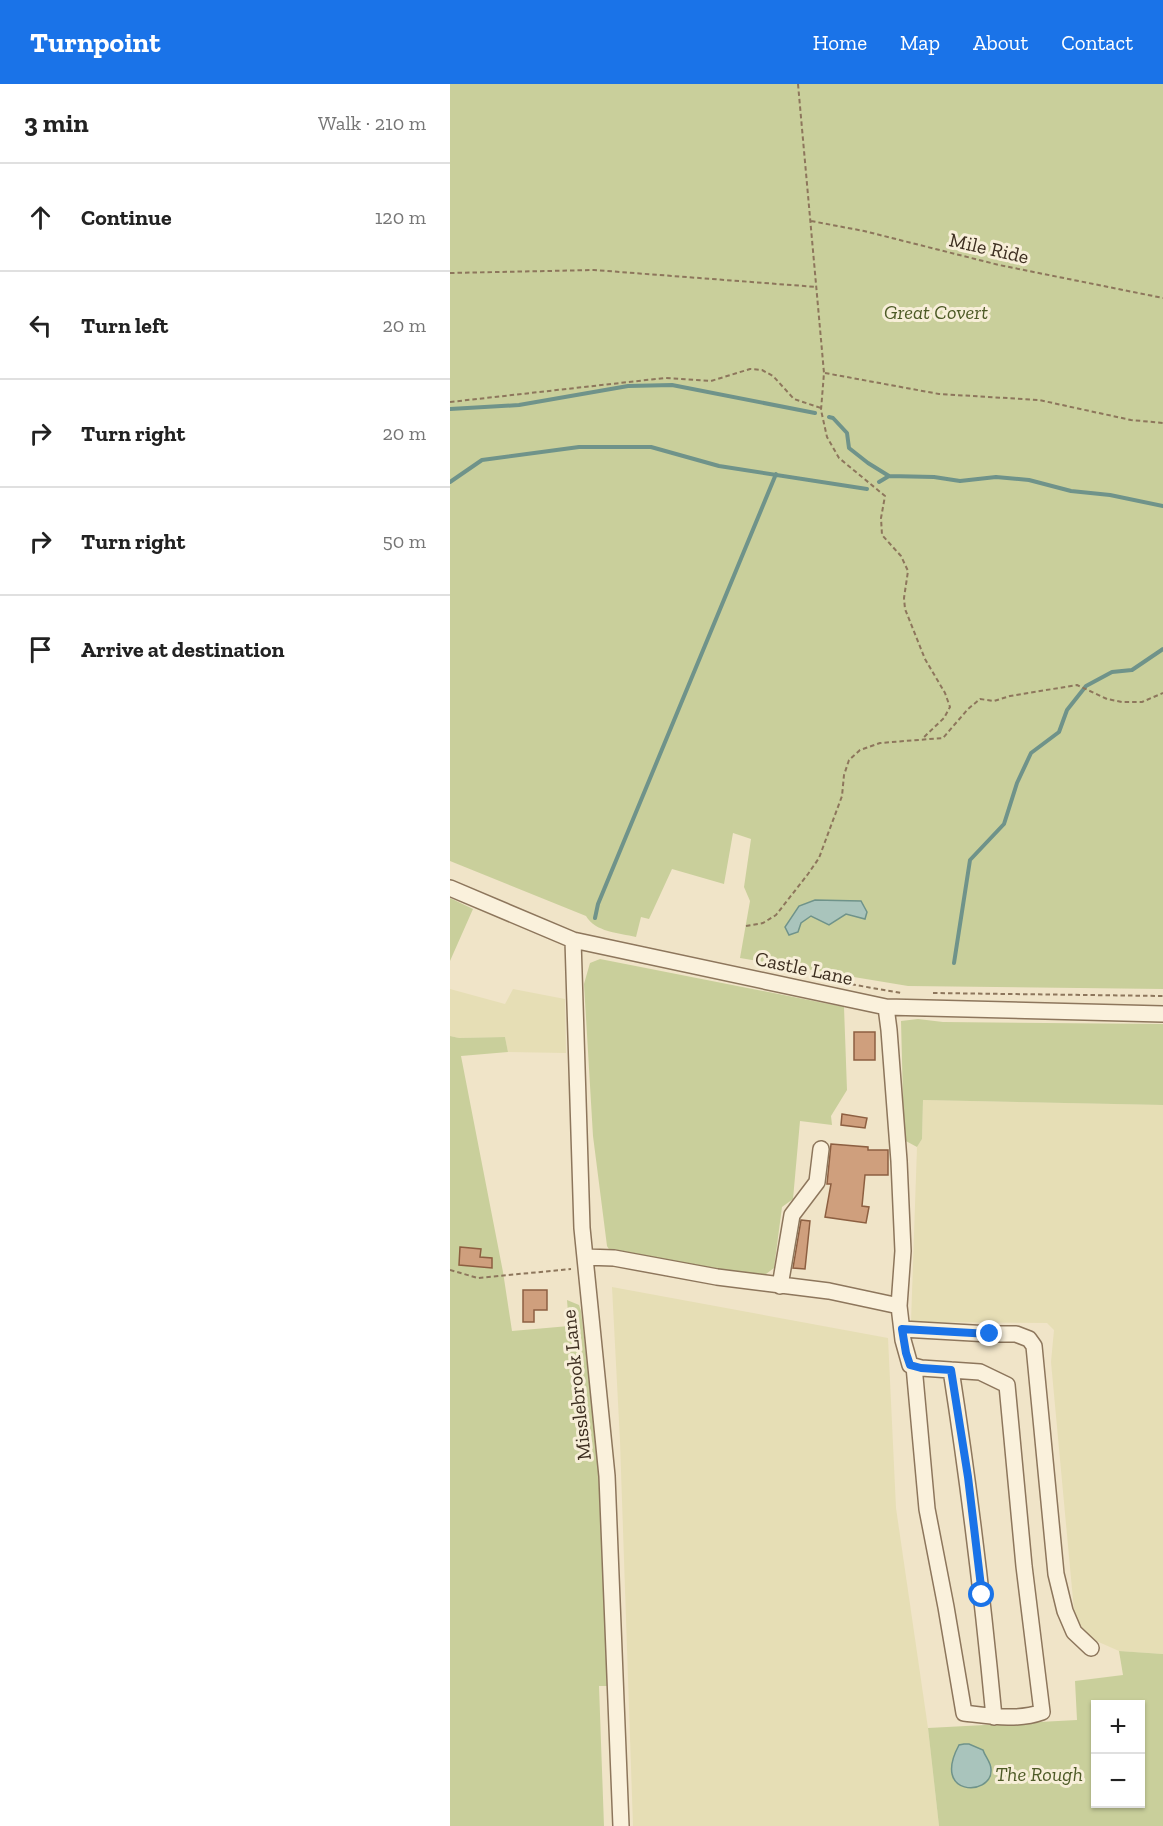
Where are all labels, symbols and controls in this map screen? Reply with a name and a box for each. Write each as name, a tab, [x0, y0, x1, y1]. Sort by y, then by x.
text: Turnpoint	[30, 26, 160, 59]
text: Home	[813, 30, 867, 55]
text: Map	[900, 30, 940, 55]
text: About	[973, 30, 1028, 55]
text: Contact	[1061, 30, 1133, 55]
text: 3 min	[24, 107, 89, 139]
text: Walk · 210 m	[318, 111, 426, 135]
icon: ahead	[24, 201, 57, 234]
text: Continue	[81, 204, 172, 231]
text: 120 m	[375, 205, 426, 229]
street label: Mile Ride	[947, 227, 1031, 269]
park label: Great Covert	[884, 300, 988, 324]
icon: left	[24, 309, 57, 342]
text: Turn left	[81, 312, 168, 339]
text: 20 m	[382, 313, 426, 337]
icon: right	[24, 417, 57, 450]
text: Turn right	[81, 420, 185, 447]
text: 20 m	[382, 421, 426, 445]
icon: right	[24, 525, 57, 558]
text: Turn right	[81, 528, 185, 555]
text: 50 m	[382, 529, 426, 553]
icon: arrive	[24, 633, 57, 666]
text: Arrive at destination	[81, 636, 284, 663]
street label: Castle Lane	[753, 946, 855, 990]
street label: Misslebrook Lane	[556, 1308, 596, 1462]
route end	[976, 1320, 1002, 1346]
route start	[968, 1581, 994, 1607]
map controls	[1091, 1700, 1145, 1808]
button: +	[1091, 1700, 1145, 1754]
button: −	[1091, 1754, 1145, 1808]
park label: The Rough	[995, 1762, 1083, 1786]

